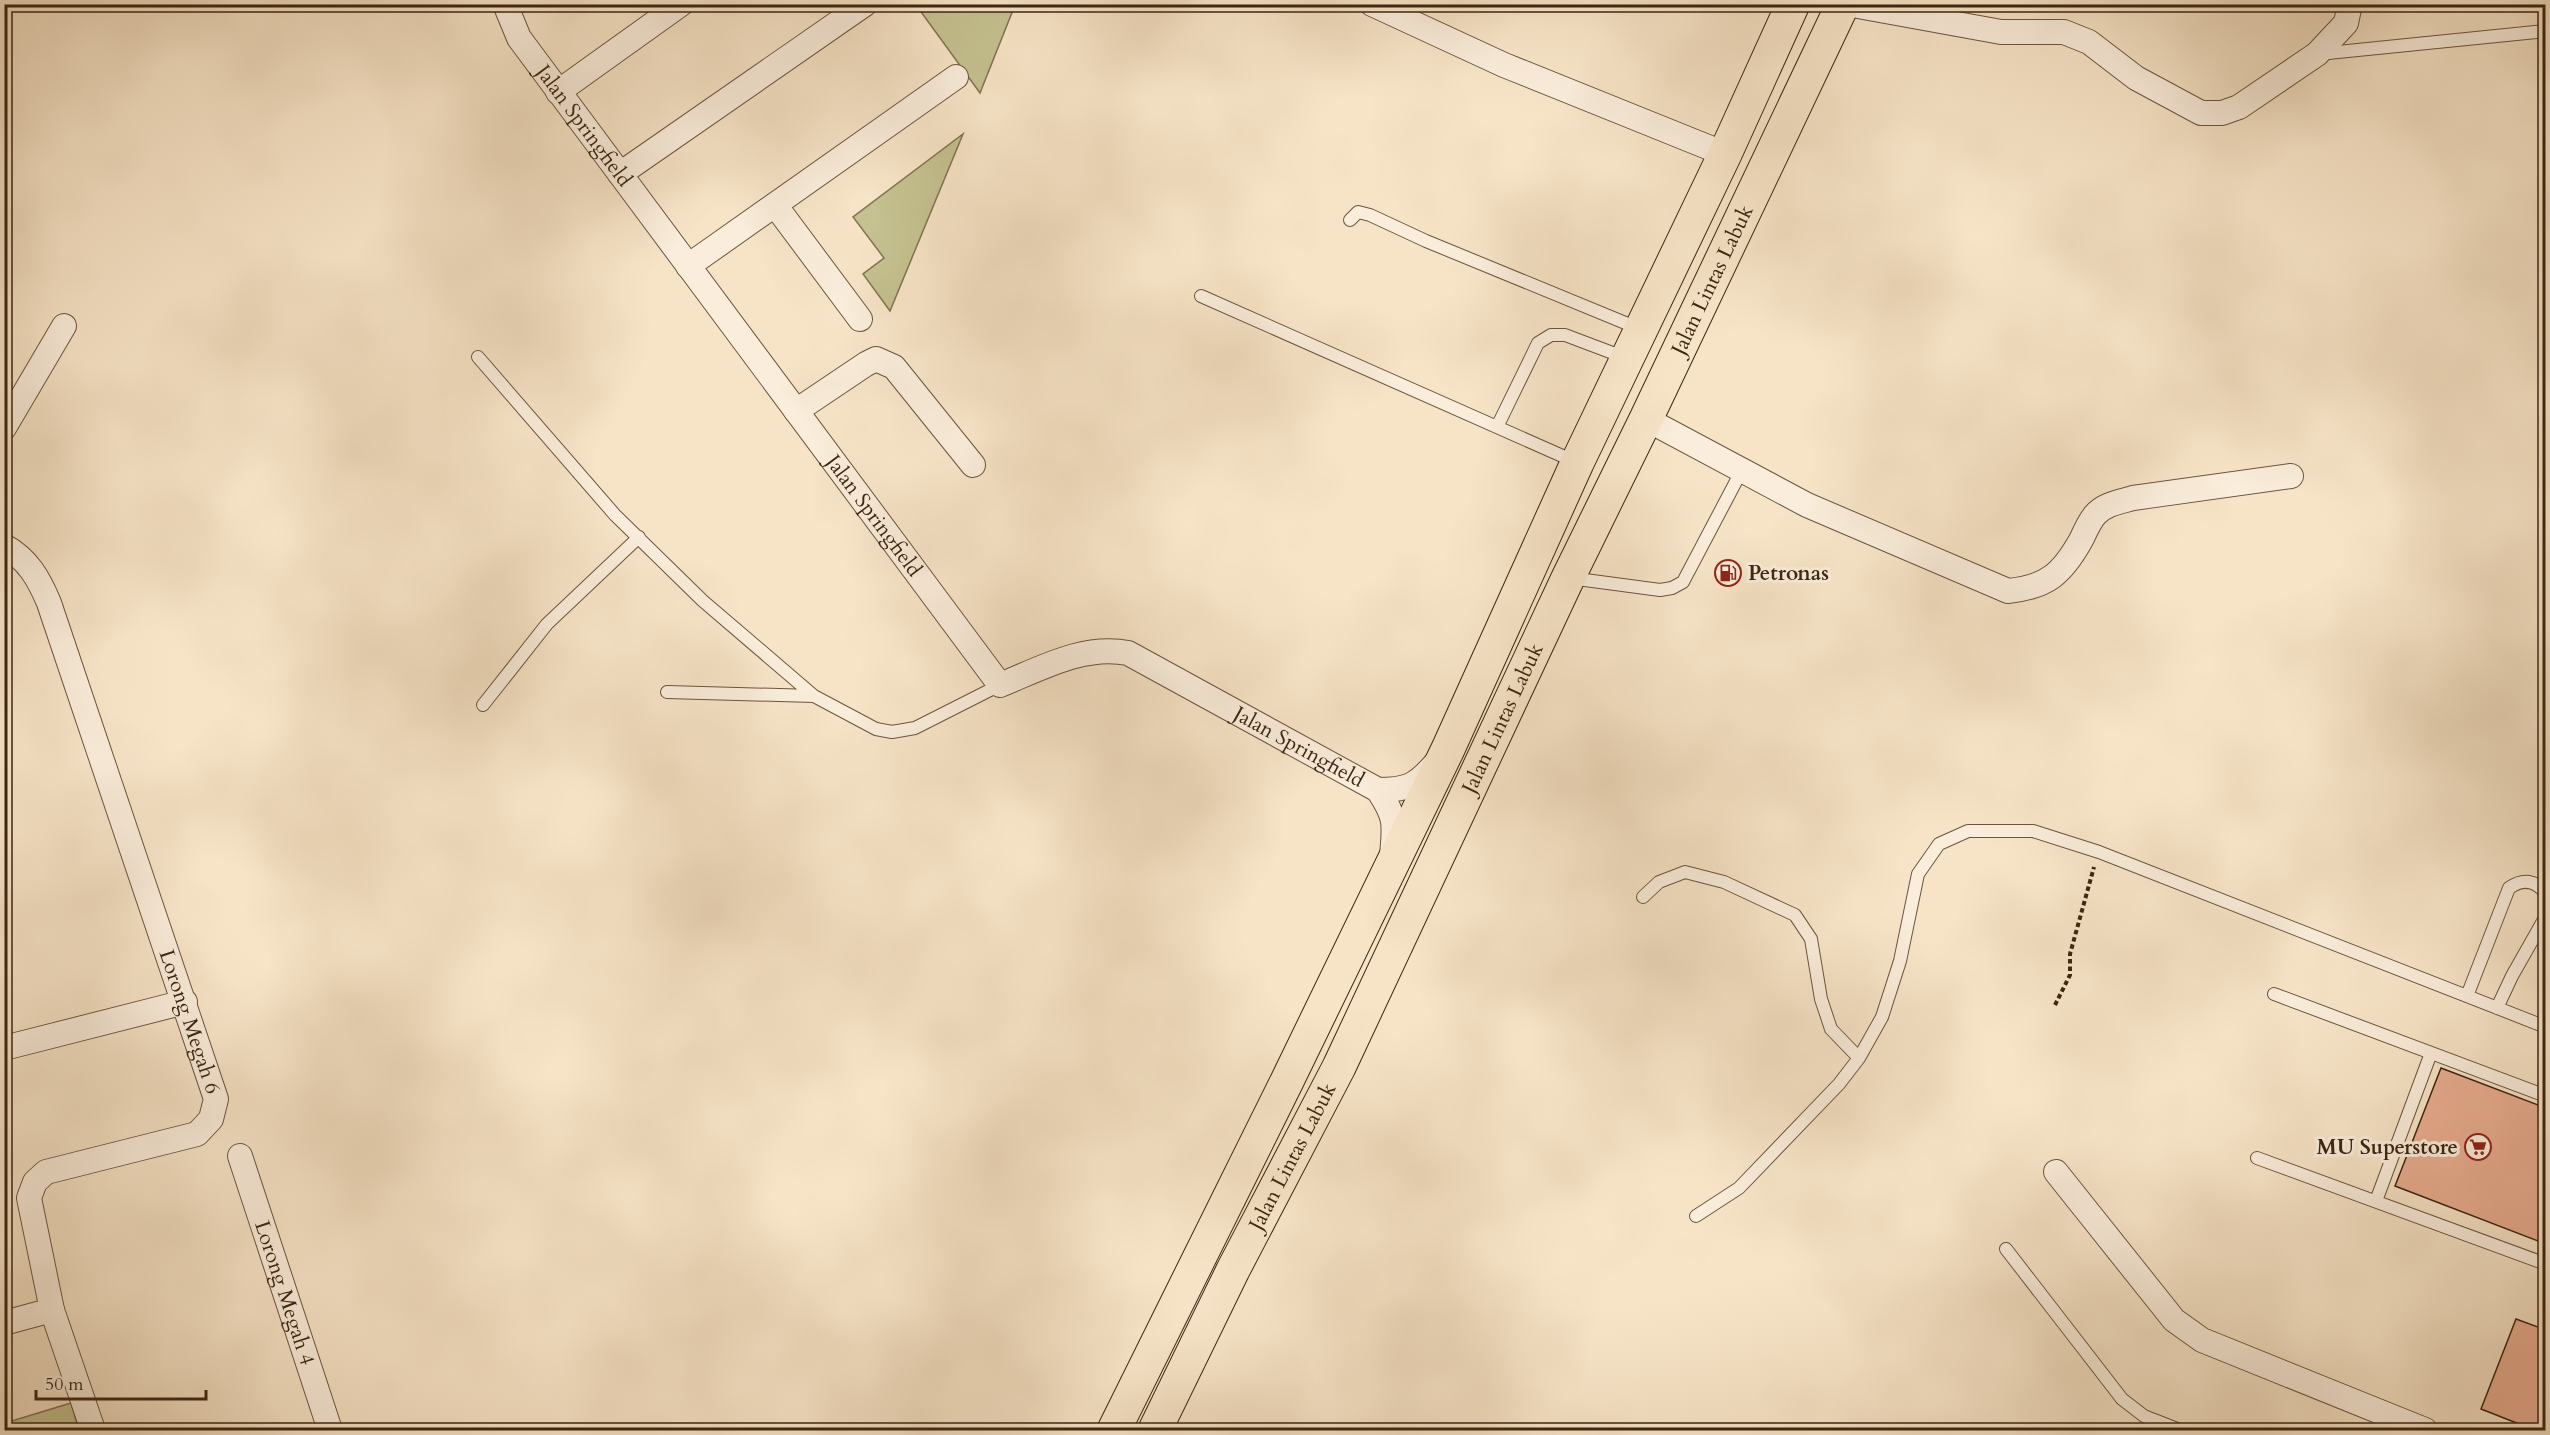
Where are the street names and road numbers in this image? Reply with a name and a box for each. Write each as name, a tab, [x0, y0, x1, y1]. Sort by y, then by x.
street label: Jalan Springfield	[527, 56, 639, 193]
street label: Jalan Lintas Labuk	[1663, 199, 1760, 363]
street label: Jalan Springfield	[817, 446, 929, 583]
street label: Jalan Lintas Labuk	[1453, 638, 1550, 801]
street label: Jalan Springfield	[1226, 698, 1370, 794]
street label: Lorong Megah 6	[152, 946, 228, 1098]
street label: Jalan Lintas Labuk	[1240, 1077, 1343, 1238]
street label: Lorong Megah 4	[248, 1217, 322, 1369]

